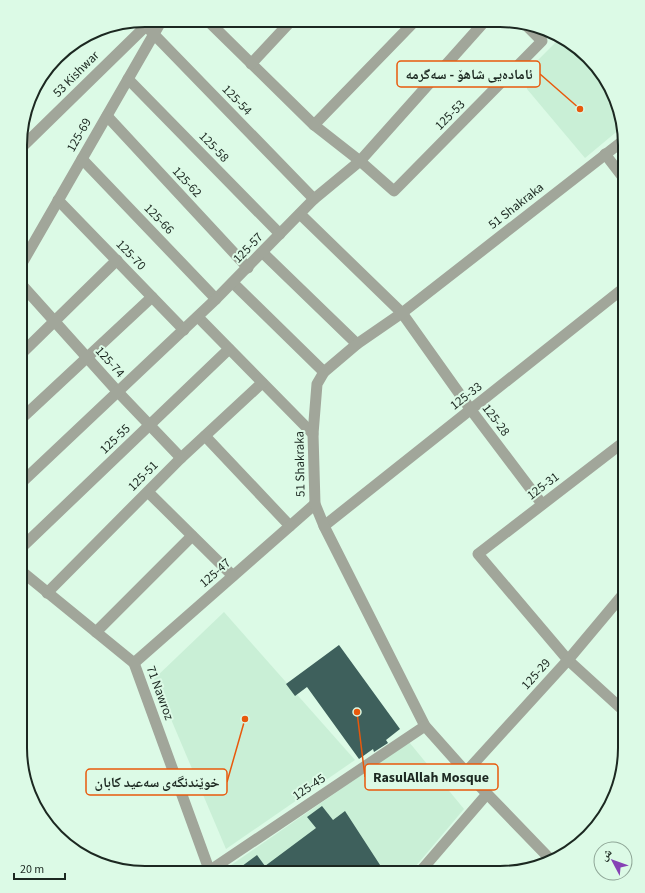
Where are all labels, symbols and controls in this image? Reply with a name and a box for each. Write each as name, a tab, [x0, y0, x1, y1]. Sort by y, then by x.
street label: 53 Kishwar	[49, 46, 104, 101]
callout: ئامادەیی شاهۆ - سەگرمە	[397, 61, 540, 87]
text: ئامادەیی شاهۆ - سەگرمە	[405, 65, 533, 85]
street label: 125-54	[218, 81, 256, 120]
street label: 125-53	[431, 96, 469, 134]
street label: 125-69	[62, 115, 96, 155]
street label: 125-58	[195, 128, 233, 166]
street label: 125-62	[168, 163, 206, 201]
street label: 51 Shakraka	[484, 179, 548, 233]
street label: 125-66	[140, 200, 178, 238]
street label: 125-57	[229, 229, 267, 267]
street label: 125-70	[112, 236, 150, 274]
street label: 125-74	[91, 342, 129, 382]
street label: 125-33	[446, 378, 486, 414]
street label: 125-28	[478, 400, 514, 440]
street label: 125-55	[96, 420, 134, 458]
street label: 51 Shakraka	[290, 431, 310, 497]
street label: 125-51	[124, 457, 162, 495]
street label: 125-31	[523, 468, 563, 504]
street label: 125-47	[195, 554, 235, 592]
street label: 125-29	[517, 654, 555, 694]
street label: 71 Nawroz	[142, 663, 178, 723]
callout: RasulAllah Mosque	[365, 764, 498, 790]
text: RasulAllah Mosque	[373, 768, 489, 788]
callout: خوێندنگەی سەعید کابان	[86, 769, 227, 795]
street label: 125-45	[289, 769, 329, 805]
text: خوێندنگەی سەعید کابان	[95, 773, 219, 793]
north arrow	[593, 841, 633, 881]
text: ش	[596, 845, 616, 864]
scale bar	[14, 855, 65, 881]
text: 20 m	[20, 861, 44, 878]

